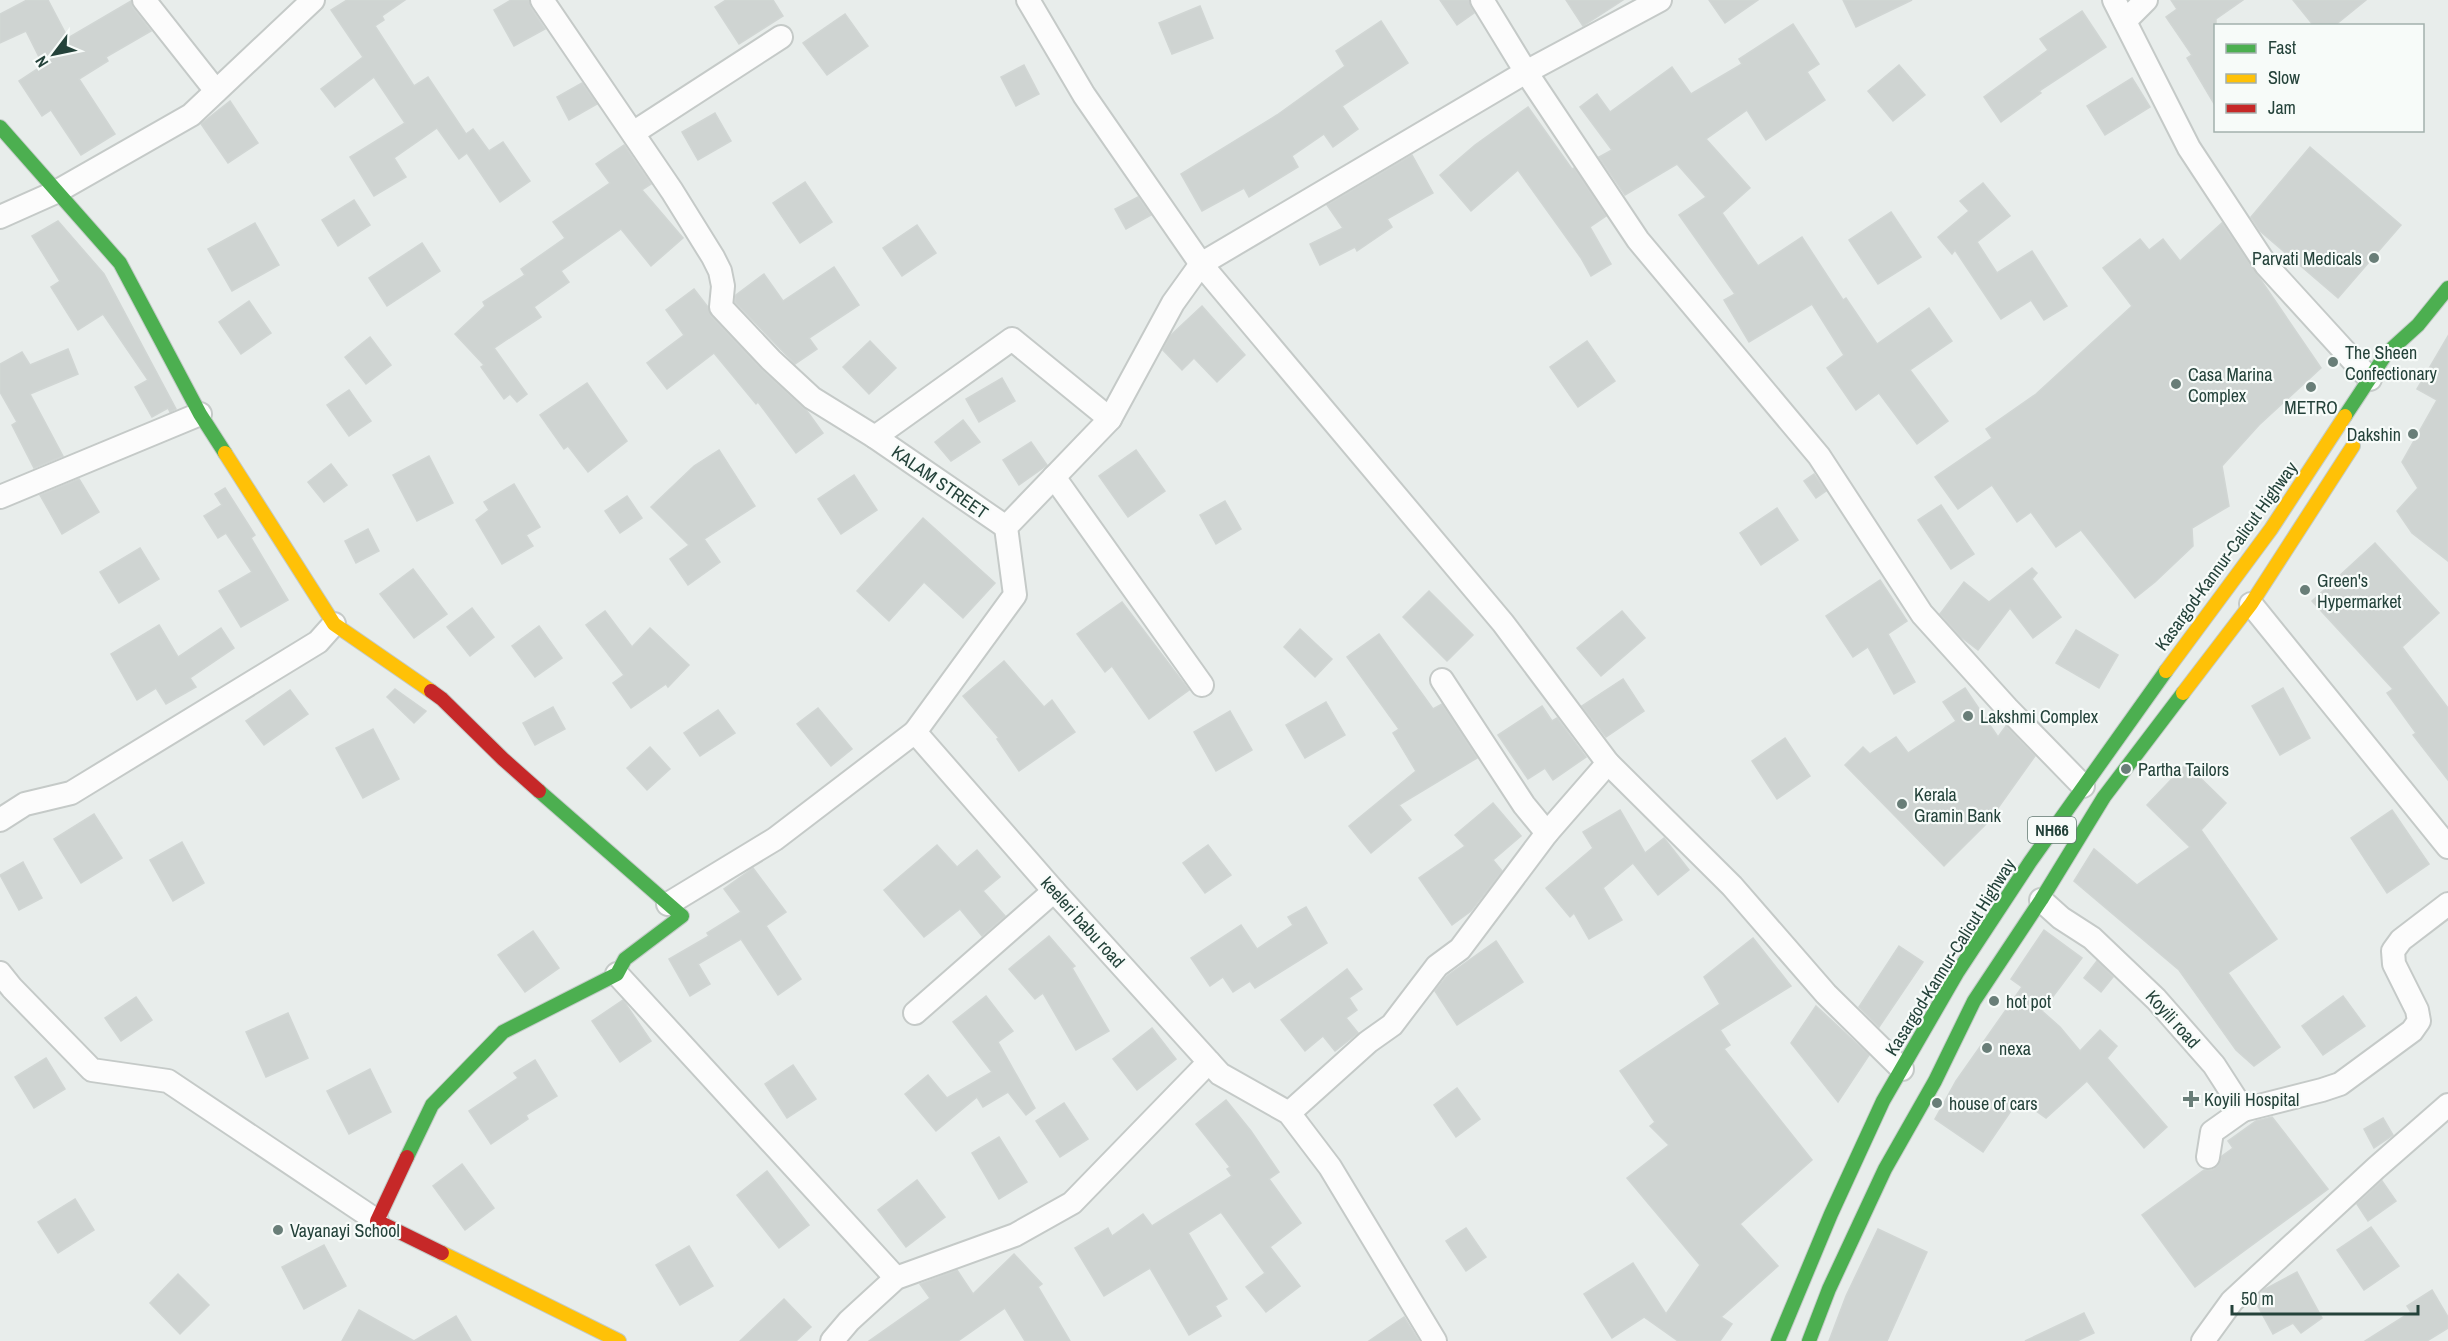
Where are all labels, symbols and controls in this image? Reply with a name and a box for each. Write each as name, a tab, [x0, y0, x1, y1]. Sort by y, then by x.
north arrow	[24, 24, 84, 84]
legend	[2214, 24, 2424, 132]
text: Fast	[2268, 35, 2296, 60]
text: N	[29, 52, 53, 72]
text: Slow	[2268, 65, 2300, 90]
text: Jam	[2268, 95, 2296, 120]
place label: Parvati Medicals	[2252, 246, 2362, 271]
marker: Parvati Medicals	[2367, 251, 2381, 265]
place label: The Sheen Confectionary	[2345, 340, 2438, 386]
marker: The Sheen Confectionary	[2326, 355, 2340, 369]
place label: Casa Marina Complex	[2188, 362, 2273, 408]
marker: Casa Marina Complex	[2169, 377, 2183, 391]
marker: METRO	[2304, 380, 2318, 394]
place label: METRO	[2284, 395, 2338, 420]
place label: Dakshin	[2347, 422, 2401, 447]
marker: Dakshin	[2406, 427, 2420, 441]
street label: KALAM STREET	[887, 440, 993, 524]
street label: Kasargod-Kannur-Calicut Highway	[2149, 456, 2304, 656]
place label: Green's Hypermarket	[2317, 568, 2401, 614]
marker: Green's Hypermarket	[2298, 583, 2312, 597]
place label: Lakshmi Complex	[1980, 704, 2099, 729]
marker: Lakshmi Complex	[1961, 709, 1975, 723]
place label: Partha Tailors	[2138, 757, 2229, 782]
marker: Partha Tailors	[2119, 762, 2133, 776]
place label: Kerala Gramin Bank	[1914, 782, 2002, 828]
marker: Kerala Gramin Bank	[1895, 797, 1909, 811]
road number: NH66	[2028, 817, 2076, 843]
street label: Kasargod-Kannur-Calicut Highway	[1879, 853, 2021, 1060]
street label: keeleri babu road	[1035, 871, 1131, 973]
street label: Koyili road	[2140, 984, 2206, 1054]
place label: hot pot	[2006, 989, 2051, 1014]
marker: hot pot	[1987, 994, 2001, 1008]
place label: nexa	[1999, 1036, 2031, 1061]
marker: nexa	[1980, 1041, 1994, 1055]
place label: Koyili Hospital	[2204, 1087, 2299, 1112]
marker: Koyili Hospital	[2182, 1090, 2200, 1108]
place label: house of cars	[1949, 1091, 2038, 1116]
marker: house of cars	[1930, 1096, 1944, 1110]
place label: Vayanayi School	[290, 1218, 400, 1243]
marker: Vayanayi School	[271, 1223, 285, 1237]
scale bar	[2232, 1278, 2418, 1316]
text: 50 m	[2241, 1286, 2274, 1311]

